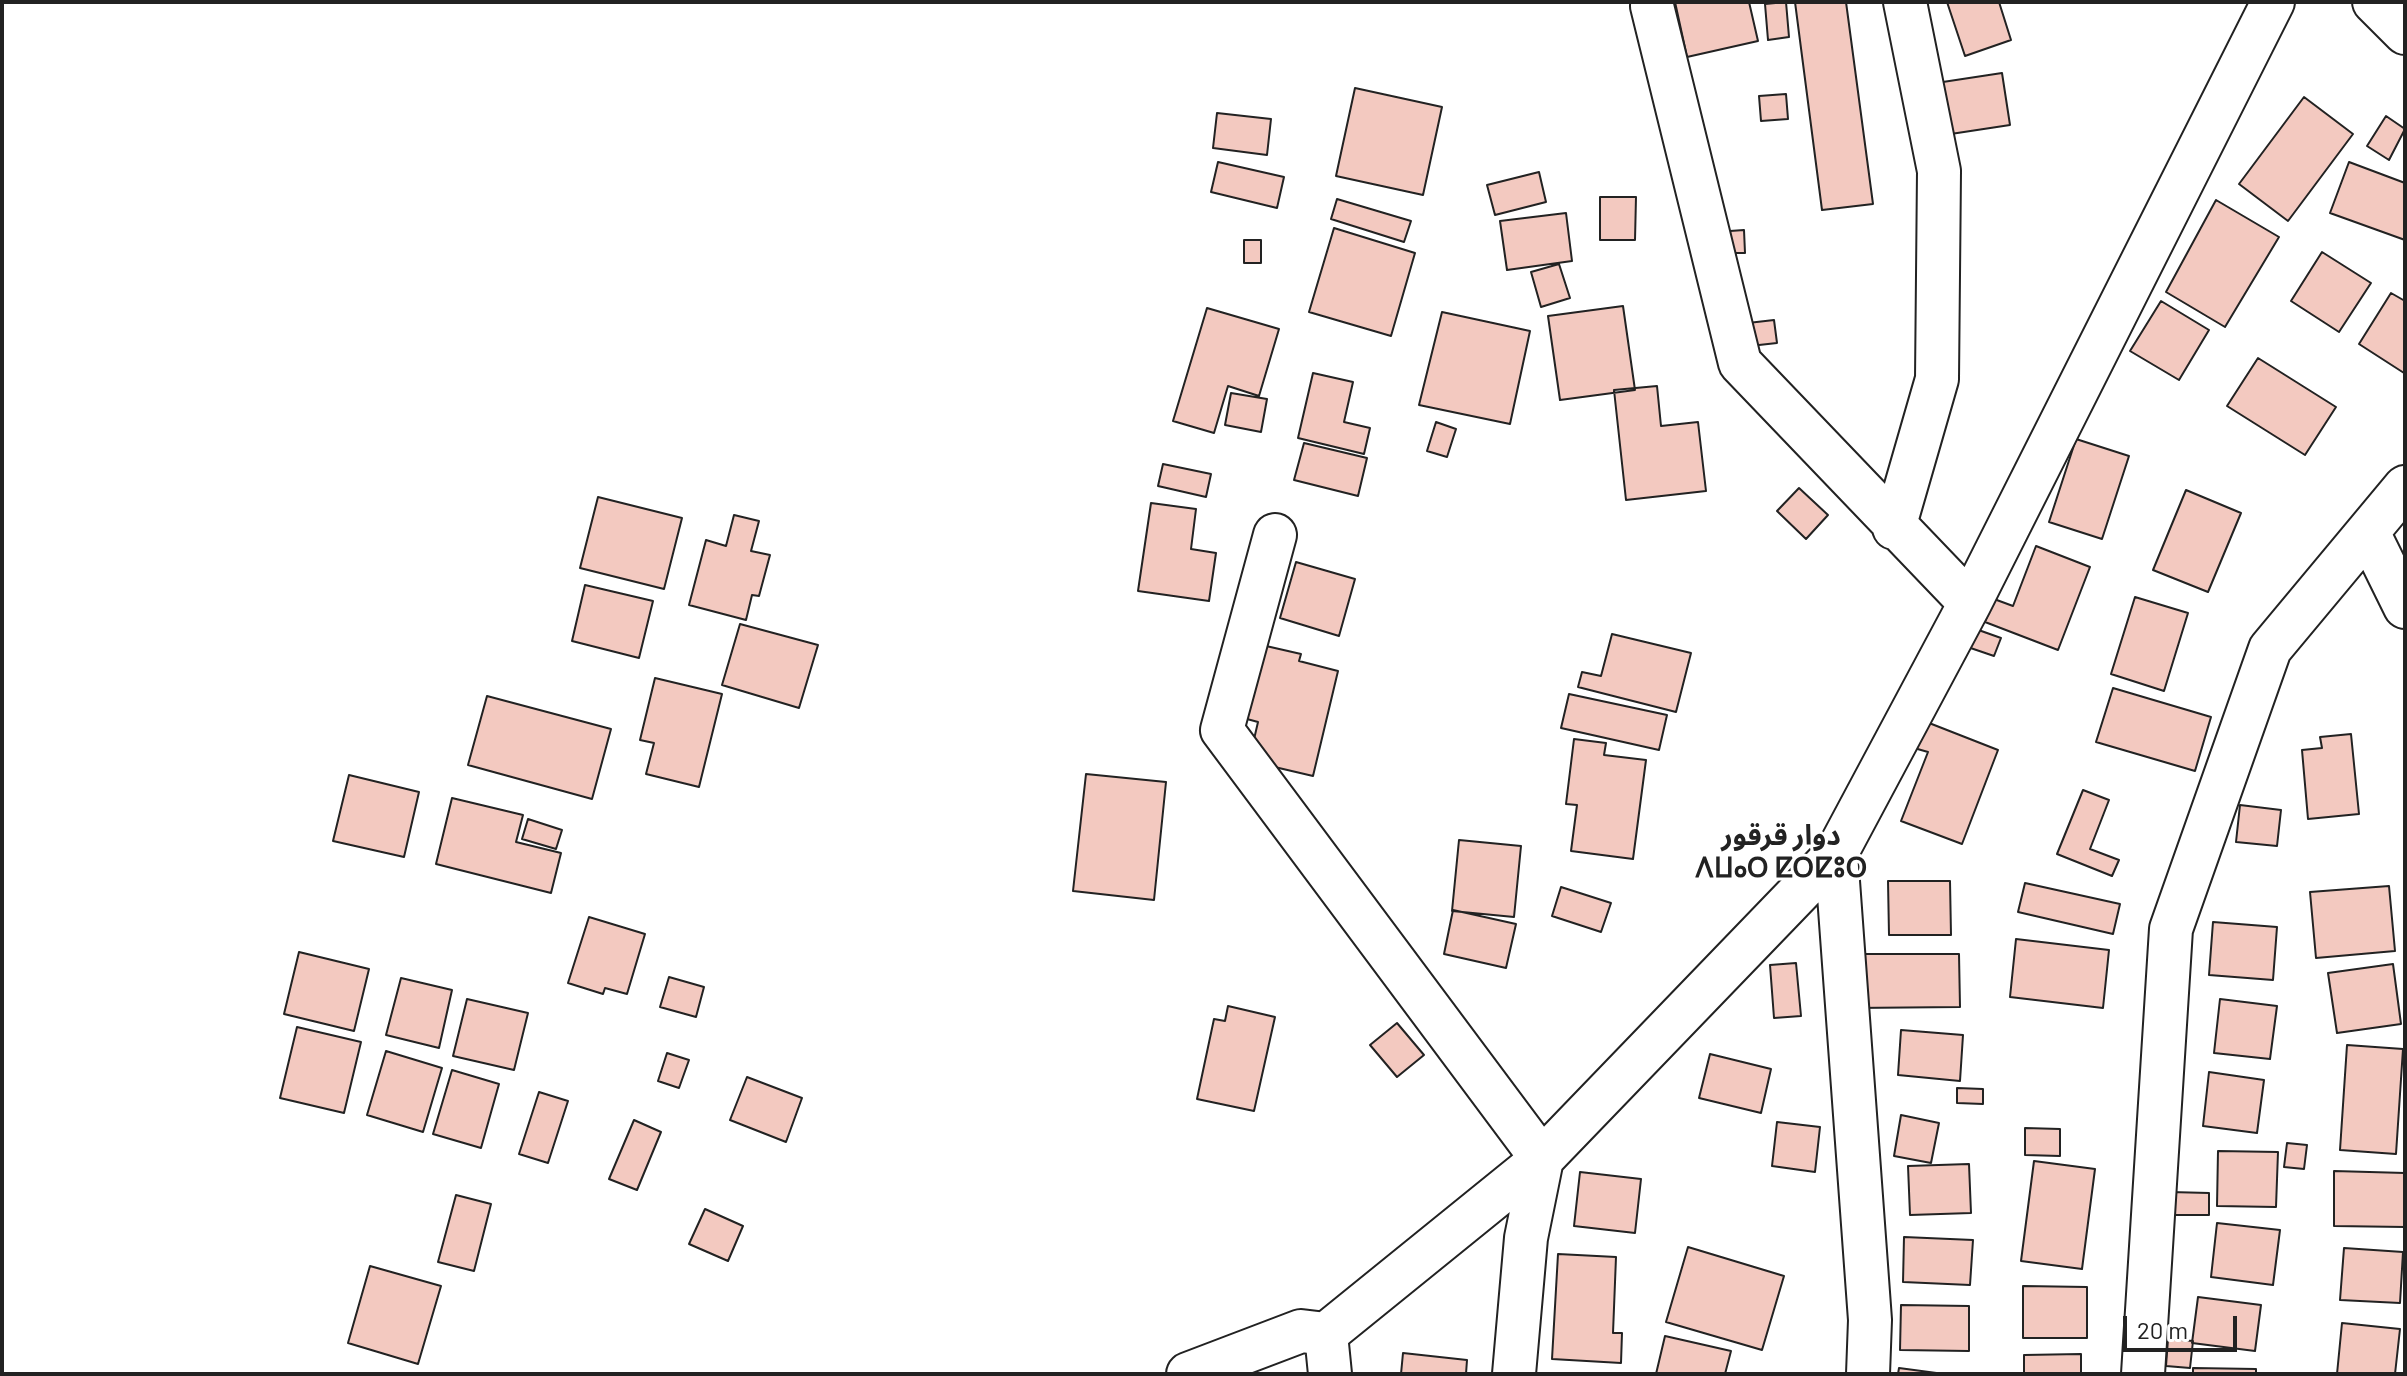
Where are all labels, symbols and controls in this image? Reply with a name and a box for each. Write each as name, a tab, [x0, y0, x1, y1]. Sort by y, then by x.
district label: دوار قرقور ⴷⵡⴰⵔ ⵇⵔⵇⵓⵔ	[1695, 819, 1867, 885]
scale bar	[2127, 1300, 2241, 1350]
text: 20 m	[2137, 1315, 2188, 1344]

